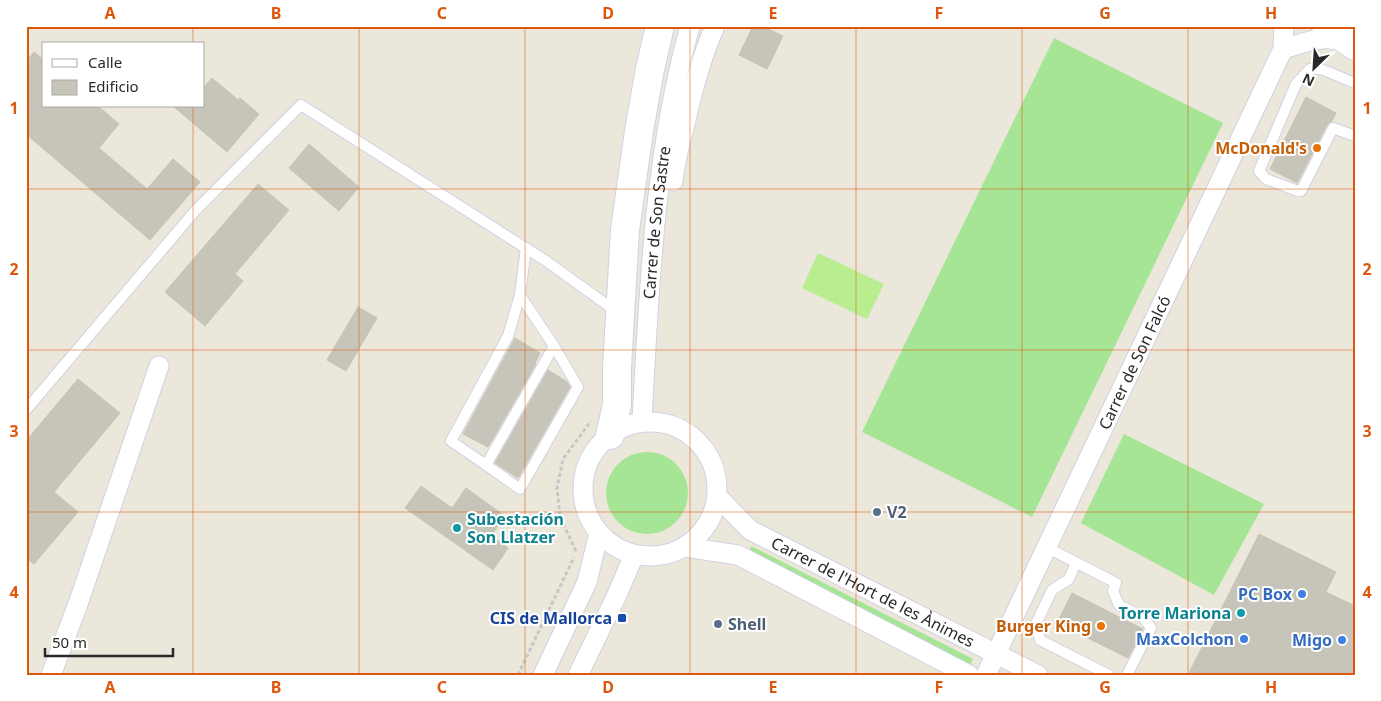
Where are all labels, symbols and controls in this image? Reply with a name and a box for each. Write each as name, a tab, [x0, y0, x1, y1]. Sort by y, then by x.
text: A	[104, 2, 116, 24]
text: B	[271, 2, 281, 24]
text: C	[437, 2, 447, 24]
text: D	[602, 2, 614, 24]
text: E	[769, 2, 778, 24]
text: F	[935, 2, 943, 24]
text: G	[1099, 2, 1111, 24]
text: H	[1265, 2, 1277, 24]
legend	[42, 42, 205, 108]
north arrow	[1288, 42, 1338, 92]
text: Calle	[88, 52, 122, 72]
text: N	[1299, 69, 1317, 91]
text: Edificio	[88, 76, 139, 96]
text: 1	[9, 97, 19, 119]
text: 1	[1362, 97, 1372, 119]
place label: McDonald's	[1215, 137, 1307, 159]
marker: McDonald's	[1311, 142, 1323, 154]
street label: Carrer de Son Sastre	[638, 144, 676, 300]
text: 2	[9, 258, 19, 280]
text: 2	[1362, 258, 1372, 280]
street label: Carrer de Son Falcó	[1093, 292, 1176, 433]
text: 3	[9, 420, 19, 442]
text: 3	[1362, 420, 1372, 442]
place label: V2	[887, 501, 907, 523]
marker: V2	[871, 506, 883, 518]
place label: Subestación Son Llatzer	[467, 508, 564, 548]
marker: Subestación Son Llatzer	[451, 522, 463, 534]
street label: Carrer de l'Hort de les Ànimes	[768, 532, 978, 652]
text: 4	[9, 581, 19, 603]
text: 4	[1362, 581, 1372, 603]
place label: PC Box	[1238, 583, 1293, 605]
marker: PC Box	[1296, 588, 1308, 600]
place label: Torre Mariona	[1119, 602, 1231, 624]
place label: CIS de Mallorca	[490, 607, 612, 629]
marker: Torre Mariona	[1235, 607, 1247, 619]
marker: CIS de Mallorca	[616, 612, 628, 624]
place label: Shell	[728, 613, 766, 635]
place label: Burger King	[996, 615, 1091, 637]
marker: Shell	[712, 618, 724, 630]
marker: Burger King	[1095, 620, 1107, 632]
scale bar	[45, 626, 172, 658]
place label: MaxColchon	[1136, 628, 1234, 650]
place label: Migo	[1292, 629, 1332, 651]
text: 50 m	[52, 632, 87, 652]
marker: MaxColchon	[1238, 633, 1250, 645]
marker: Migo	[1336, 634, 1348, 646]
text: A	[104, 676, 116, 698]
text: B	[271, 676, 281, 698]
text: C	[437, 676, 447, 698]
text: D	[602, 676, 614, 698]
text: E	[769, 676, 778, 698]
text: F	[935, 676, 943, 698]
text: G	[1099, 676, 1111, 698]
text: H	[1265, 676, 1277, 698]

